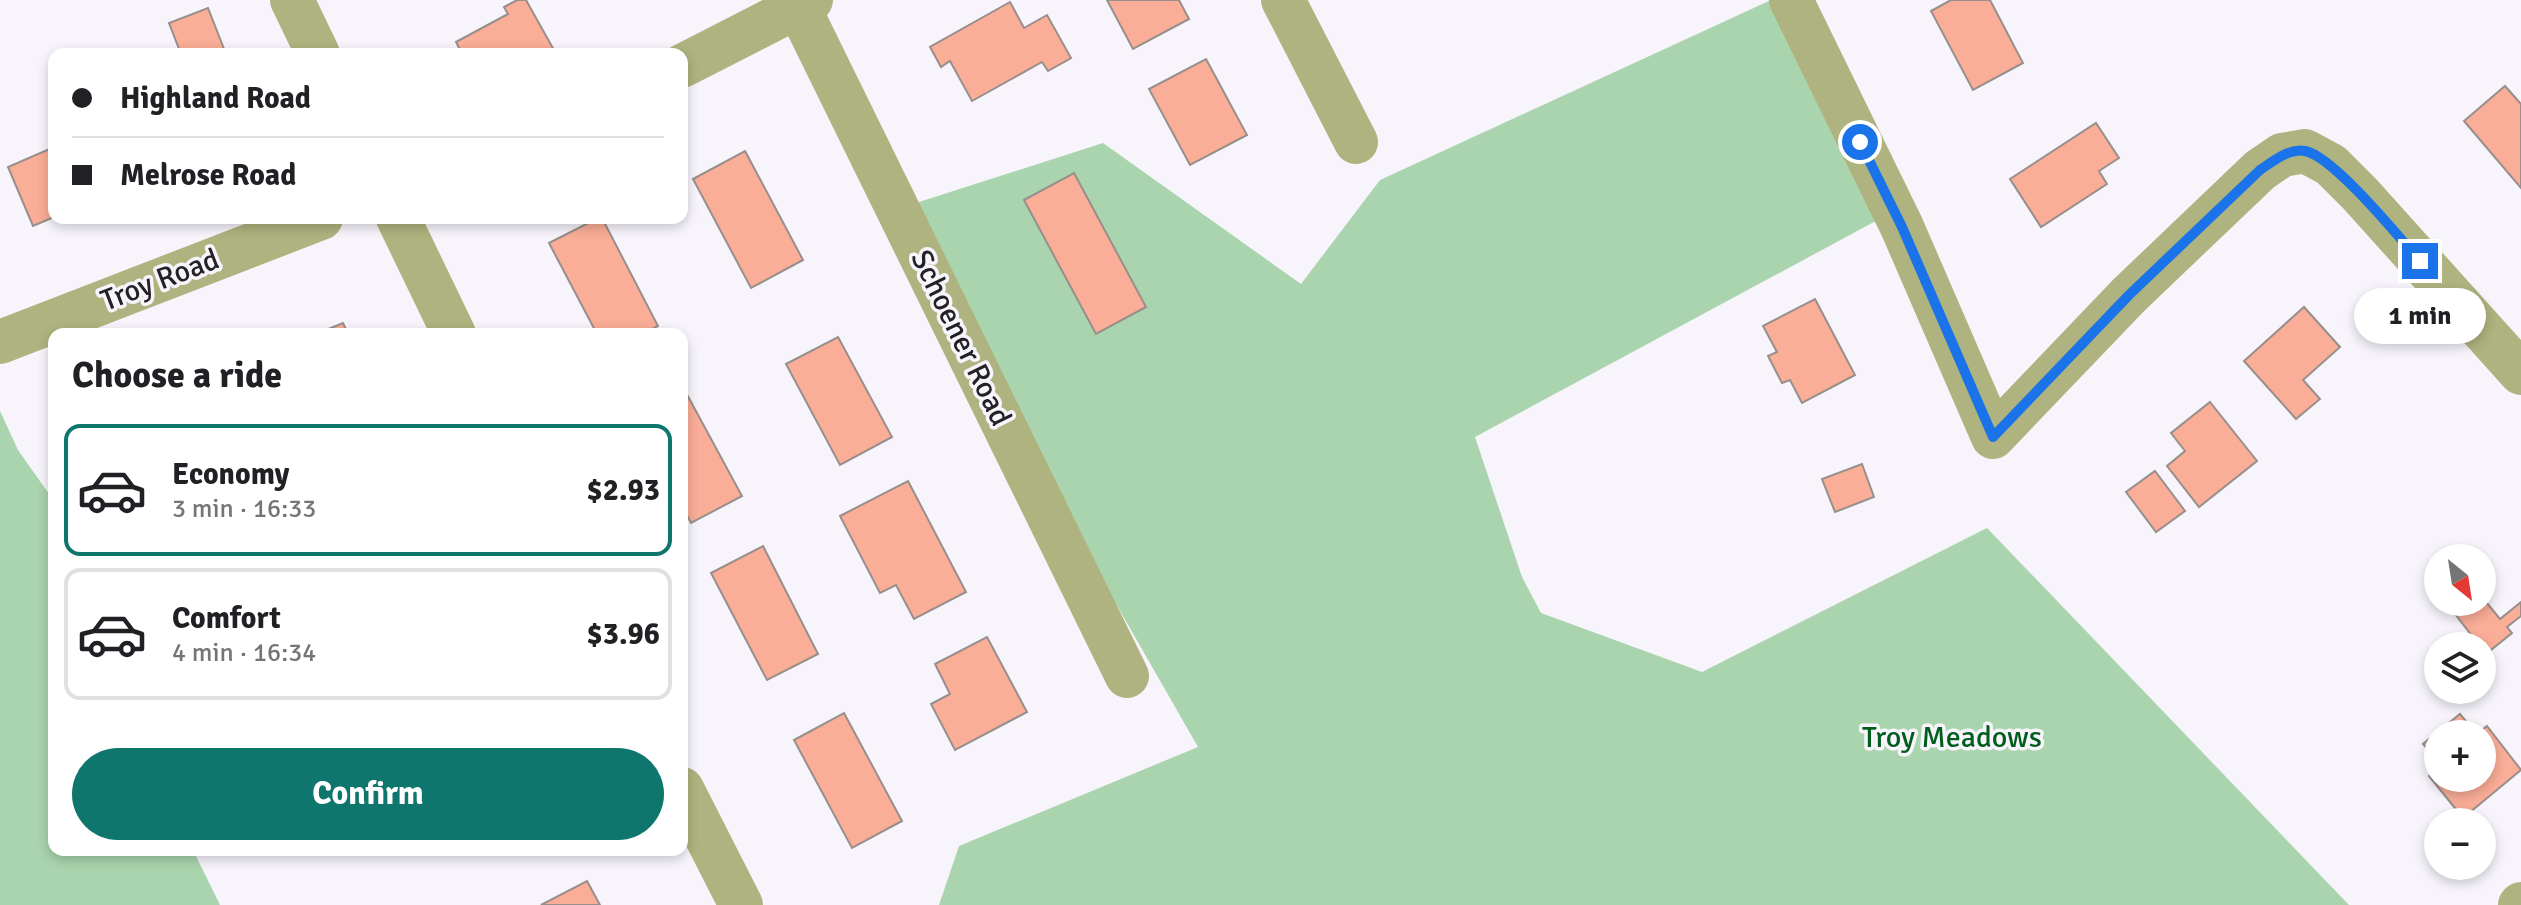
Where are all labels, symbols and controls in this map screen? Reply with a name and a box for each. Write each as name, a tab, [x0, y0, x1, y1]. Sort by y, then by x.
text: Highland Road	[120, 80, 311, 117]
route start	[1842, 124, 1878, 160]
text: Melrose Road	[120, 157, 296, 194]
street label: Troy Road	[96, 241, 224, 319]
route end	[2402, 243, 2438, 279]
street label: Schoener Road	[903, 244, 1019, 432]
callout: 1 min	[2354, 289, 2486, 345]
text: 1 min	[2389, 300, 2451, 332]
text: Choose a ride	[72, 353, 282, 398]
icon: car	[76, 454, 148, 526]
text: Economy	[172, 456, 289, 493]
text: $2.93	[587, 472, 660, 509]
text: 3 min · 16:33	[172, 493, 316, 525]
north arrow	[2424, 544, 2496, 616]
map controls	[2424, 544, 2496, 880]
icon: car	[76, 598, 148, 670]
text: Comfort	[172, 600, 281, 637]
text: $3.96	[587, 616, 660, 653]
button: layers	[2424, 632, 2496, 704]
text: 4 min · 16:34	[172, 637, 316, 669]
park label: Troy Meadows	[1862, 719, 2042, 756]
button: +	[2424, 720, 2496, 792]
button: Confirm	[72, 748, 664, 840]
button: −	[2424, 808, 2496, 880]

